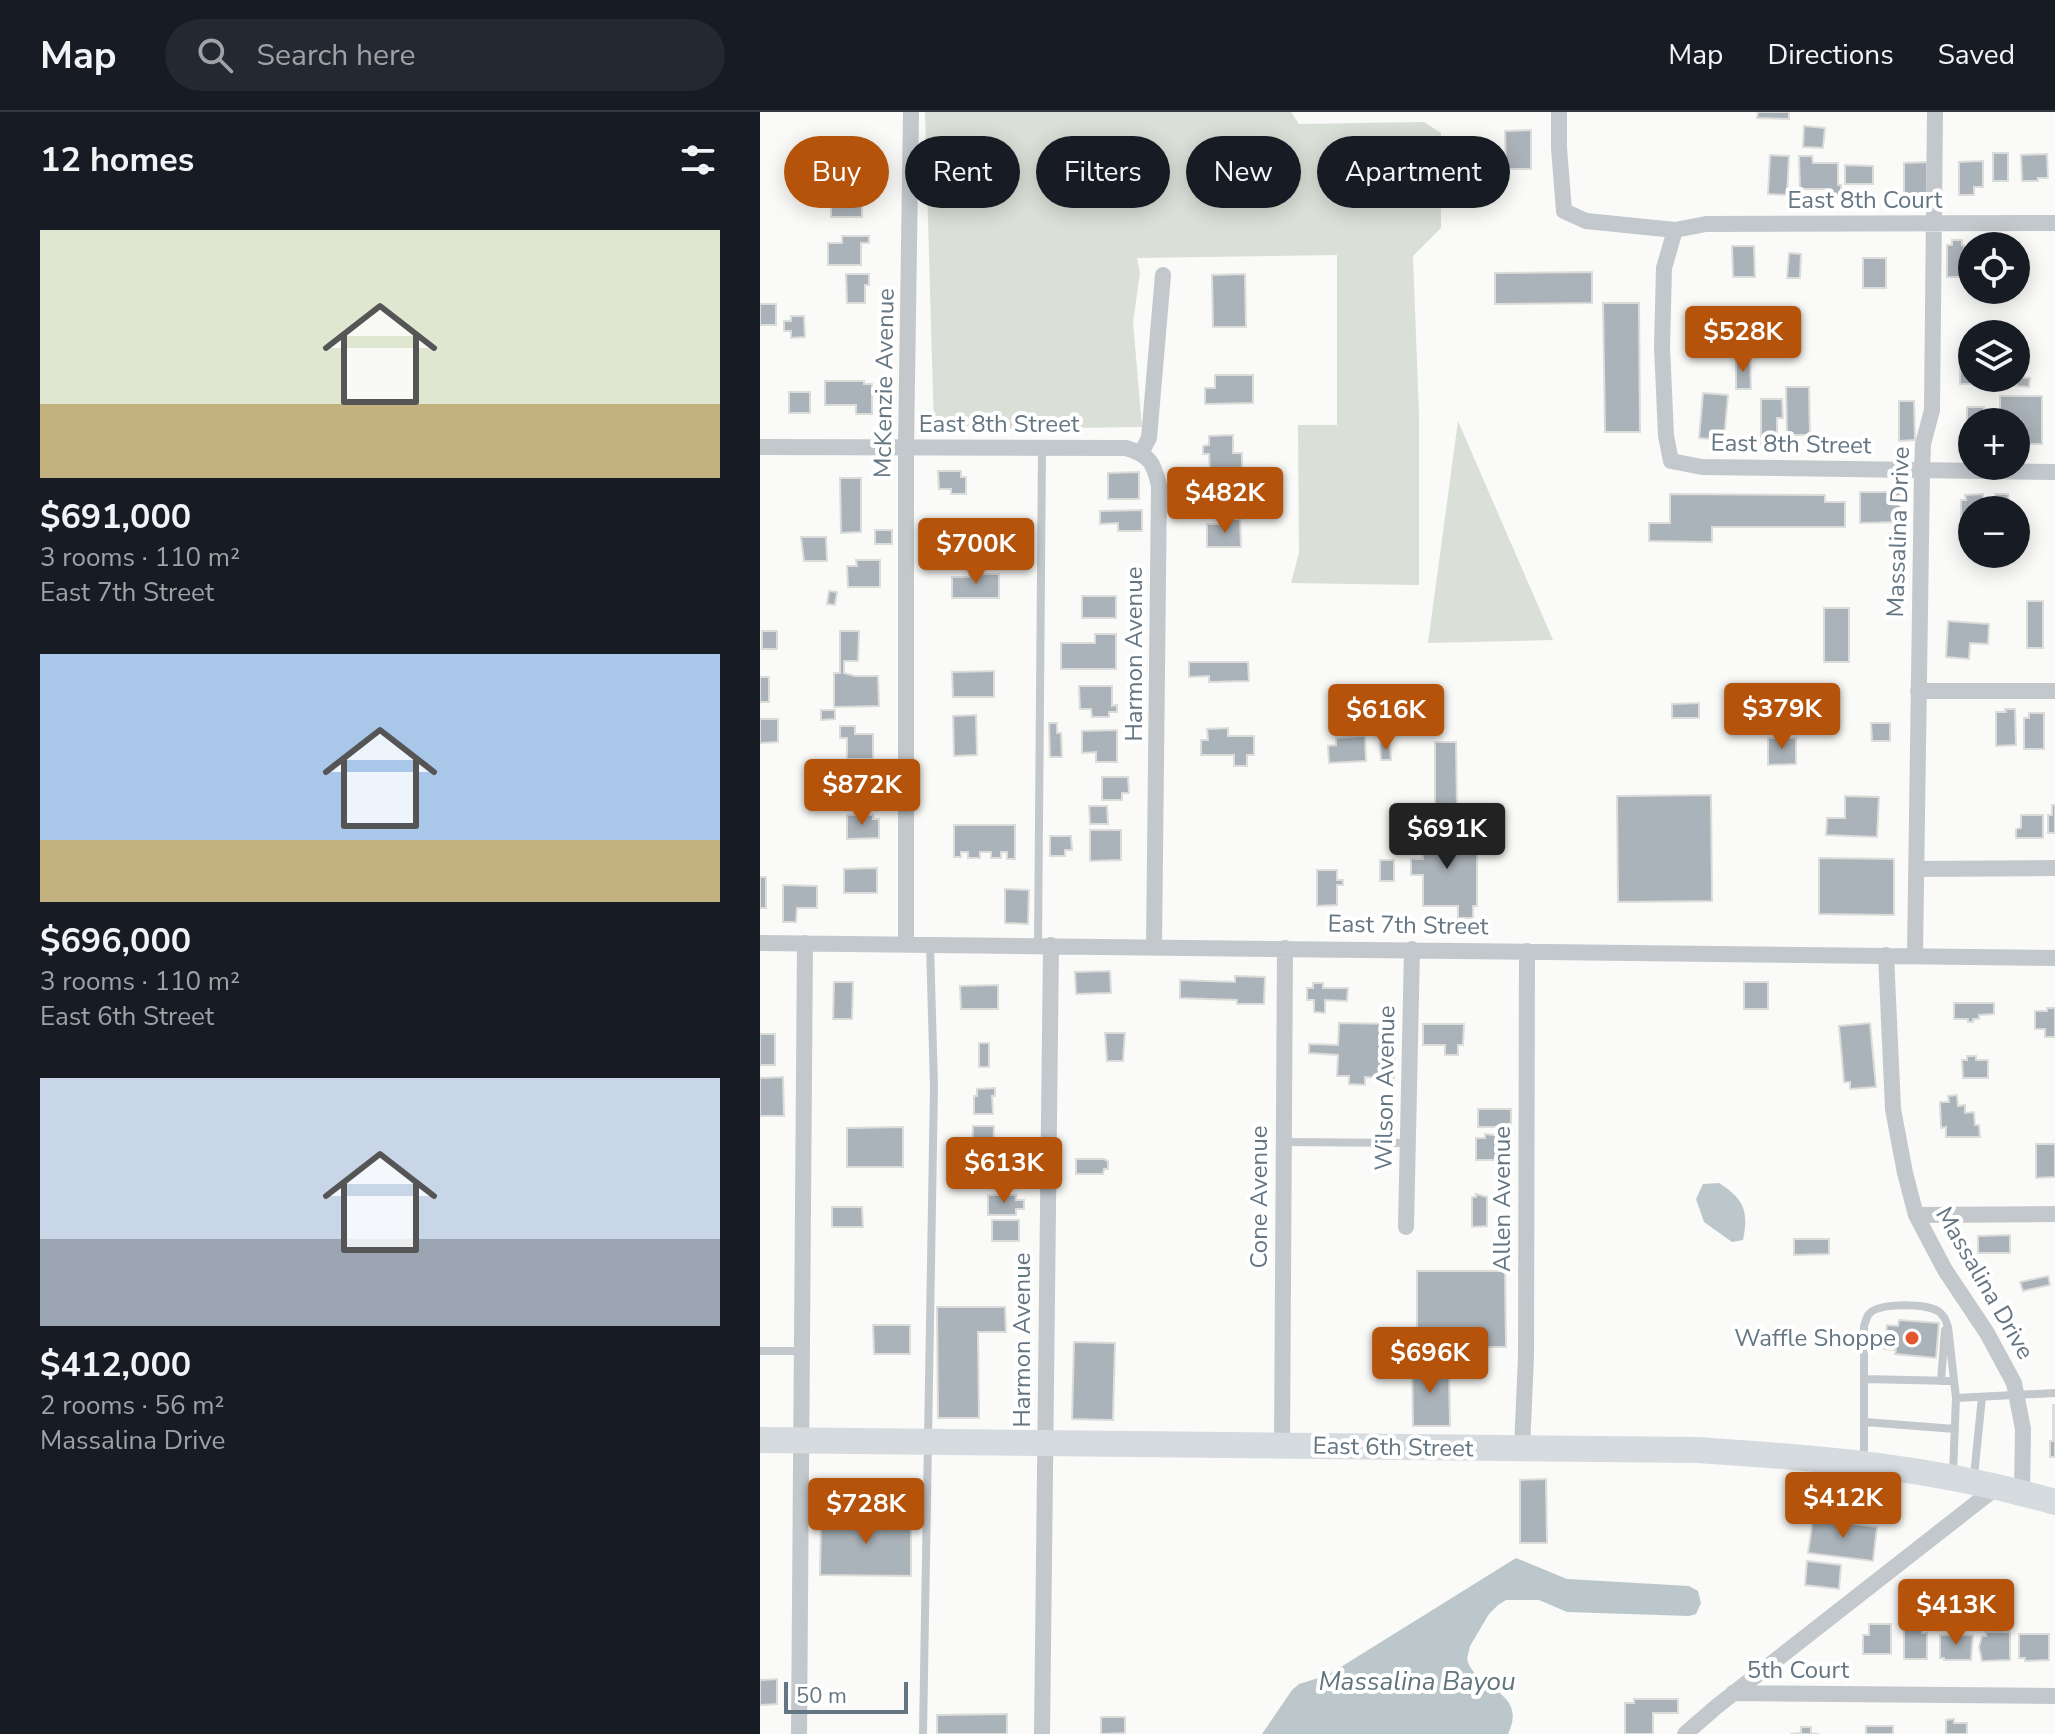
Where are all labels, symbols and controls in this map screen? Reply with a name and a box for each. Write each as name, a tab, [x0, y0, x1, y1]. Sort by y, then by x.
search box	[165, 19, 725, 91]
text: Map	[40, 30, 117, 81]
icon: search	[193, 33, 237, 77]
text: Search here	[257, 35, 416, 76]
text: Map	[1668, 36, 1723, 74]
text: Directions	[1767, 36, 1894, 74]
text: Saved	[1938, 36, 2015, 74]
chip: Buy	[784, 136, 889, 208]
chip: Rent	[905, 136, 1020, 208]
chip: Filters	[1036, 136, 1170, 208]
chip: New	[1186, 136, 1301, 208]
chip: Apartment	[1317, 136, 1510, 208]
text: 12 homes	[40, 137, 194, 183]
icon: filters	[676, 138, 720, 182]
street label: East 8th Court	[1788, 184, 1943, 216]
map controls	[1958, 232, 2030, 568]
button: locate	[1958, 232, 2030, 304]
icon: home	[308, 282, 452, 426]
street label: McKenzie Avenue	[866, 288, 902, 478]
pin: $528K	[1687, 306, 1799, 374]
text: $528K	[1703, 314, 1783, 349]
button: layers	[1958, 320, 2030, 392]
street label: East 8th Street	[919, 408, 1080, 440]
button: +	[1958, 408, 2030, 480]
street label: East 8th Street	[1710, 427, 1872, 461]
street label: Massalina Drive	[1879, 446, 1917, 618]
pin: $482K	[1169, 467, 1281, 535]
text: $482K	[1185, 475, 1265, 510]
text: $691,000	[40, 494, 191, 540]
button: −	[1958, 496, 2030, 568]
pin: $700K	[920, 518, 1032, 586]
text: $700K	[936, 526, 1016, 561]
text: 3 rooms · 110 m²	[40, 540, 240, 575]
street label: Harmon Avenue	[1118, 567, 1150, 741]
text: East 7th Street	[40, 575, 214, 610]
pin: $379K	[1726, 683, 1838, 751]
pin: $616K	[1330, 684, 1442, 752]
text: $379K	[1742, 691, 1822, 726]
text: $616K	[1346, 692, 1426, 727]
icon: home	[308, 706, 452, 850]
pin: $872K	[806, 759, 918, 827]
text: $872K	[822, 767, 902, 802]
pin: $691K	[1391, 803, 1503, 871]
text: $691K	[1407, 811, 1487, 846]
street label: East 7th Street	[1327, 908, 1489, 942]
text: $696,000	[40, 918, 191, 964]
text: 3 rooms · 110 m²	[40, 964, 240, 999]
text: East 6th Street	[40, 999, 214, 1034]
street label: Wilson Avenue	[1368, 1005, 1402, 1171]
street label: Cone Avenue	[1243, 1126, 1275, 1268]
street label: Allen Avenue	[1486, 1126, 1518, 1272]
icon: home	[308, 1130, 452, 1274]
pin: $613K	[948, 1137, 1060, 1205]
text: $613K	[964, 1145, 1044, 1180]
street label: Massalina Drive	[1928, 1201, 2042, 1365]
street label: Harmon Avenue	[1006, 1253, 1038, 1427]
place label: Waffle Shoppe	[1734, 1322, 1896, 1354]
pin: $696K	[1374, 1327, 1486, 1395]
marker: Waffle Shoppe	[1903, 1329, 1921, 1347]
text: $696K	[1390, 1335, 1470, 1370]
text: $412,000	[40, 1342, 191, 1388]
text: 2 rooms · 56 m²	[40, 1388, 224, 1423]
text: Massalina Drive	[40, 1423, 225, 1458]
street label: East 6th Street	[1312, 1430, 1474, 1464]
pin: $412K	[1787, 1472, 1899, 1540]
pin: $728K	[810, 1478, 922, 1546]
text: $412K	[1803, 1480, 1883, 1515]
text: $728K	[826, 1486, 906, 1521]
pin: $413K	[1900, 1579, 2012, 1647]
text: $413K	[1916, 1587, 1996, 1622]
street label: 5th Court	[1747, 1654, 1850, 1686]
water label: Massalina Bayou	[1318, 1664, 1516, 1699]
scale bar	[784, 1678, 908, 1714]
text: 50 m	[796, 1681, 847, 1711]

